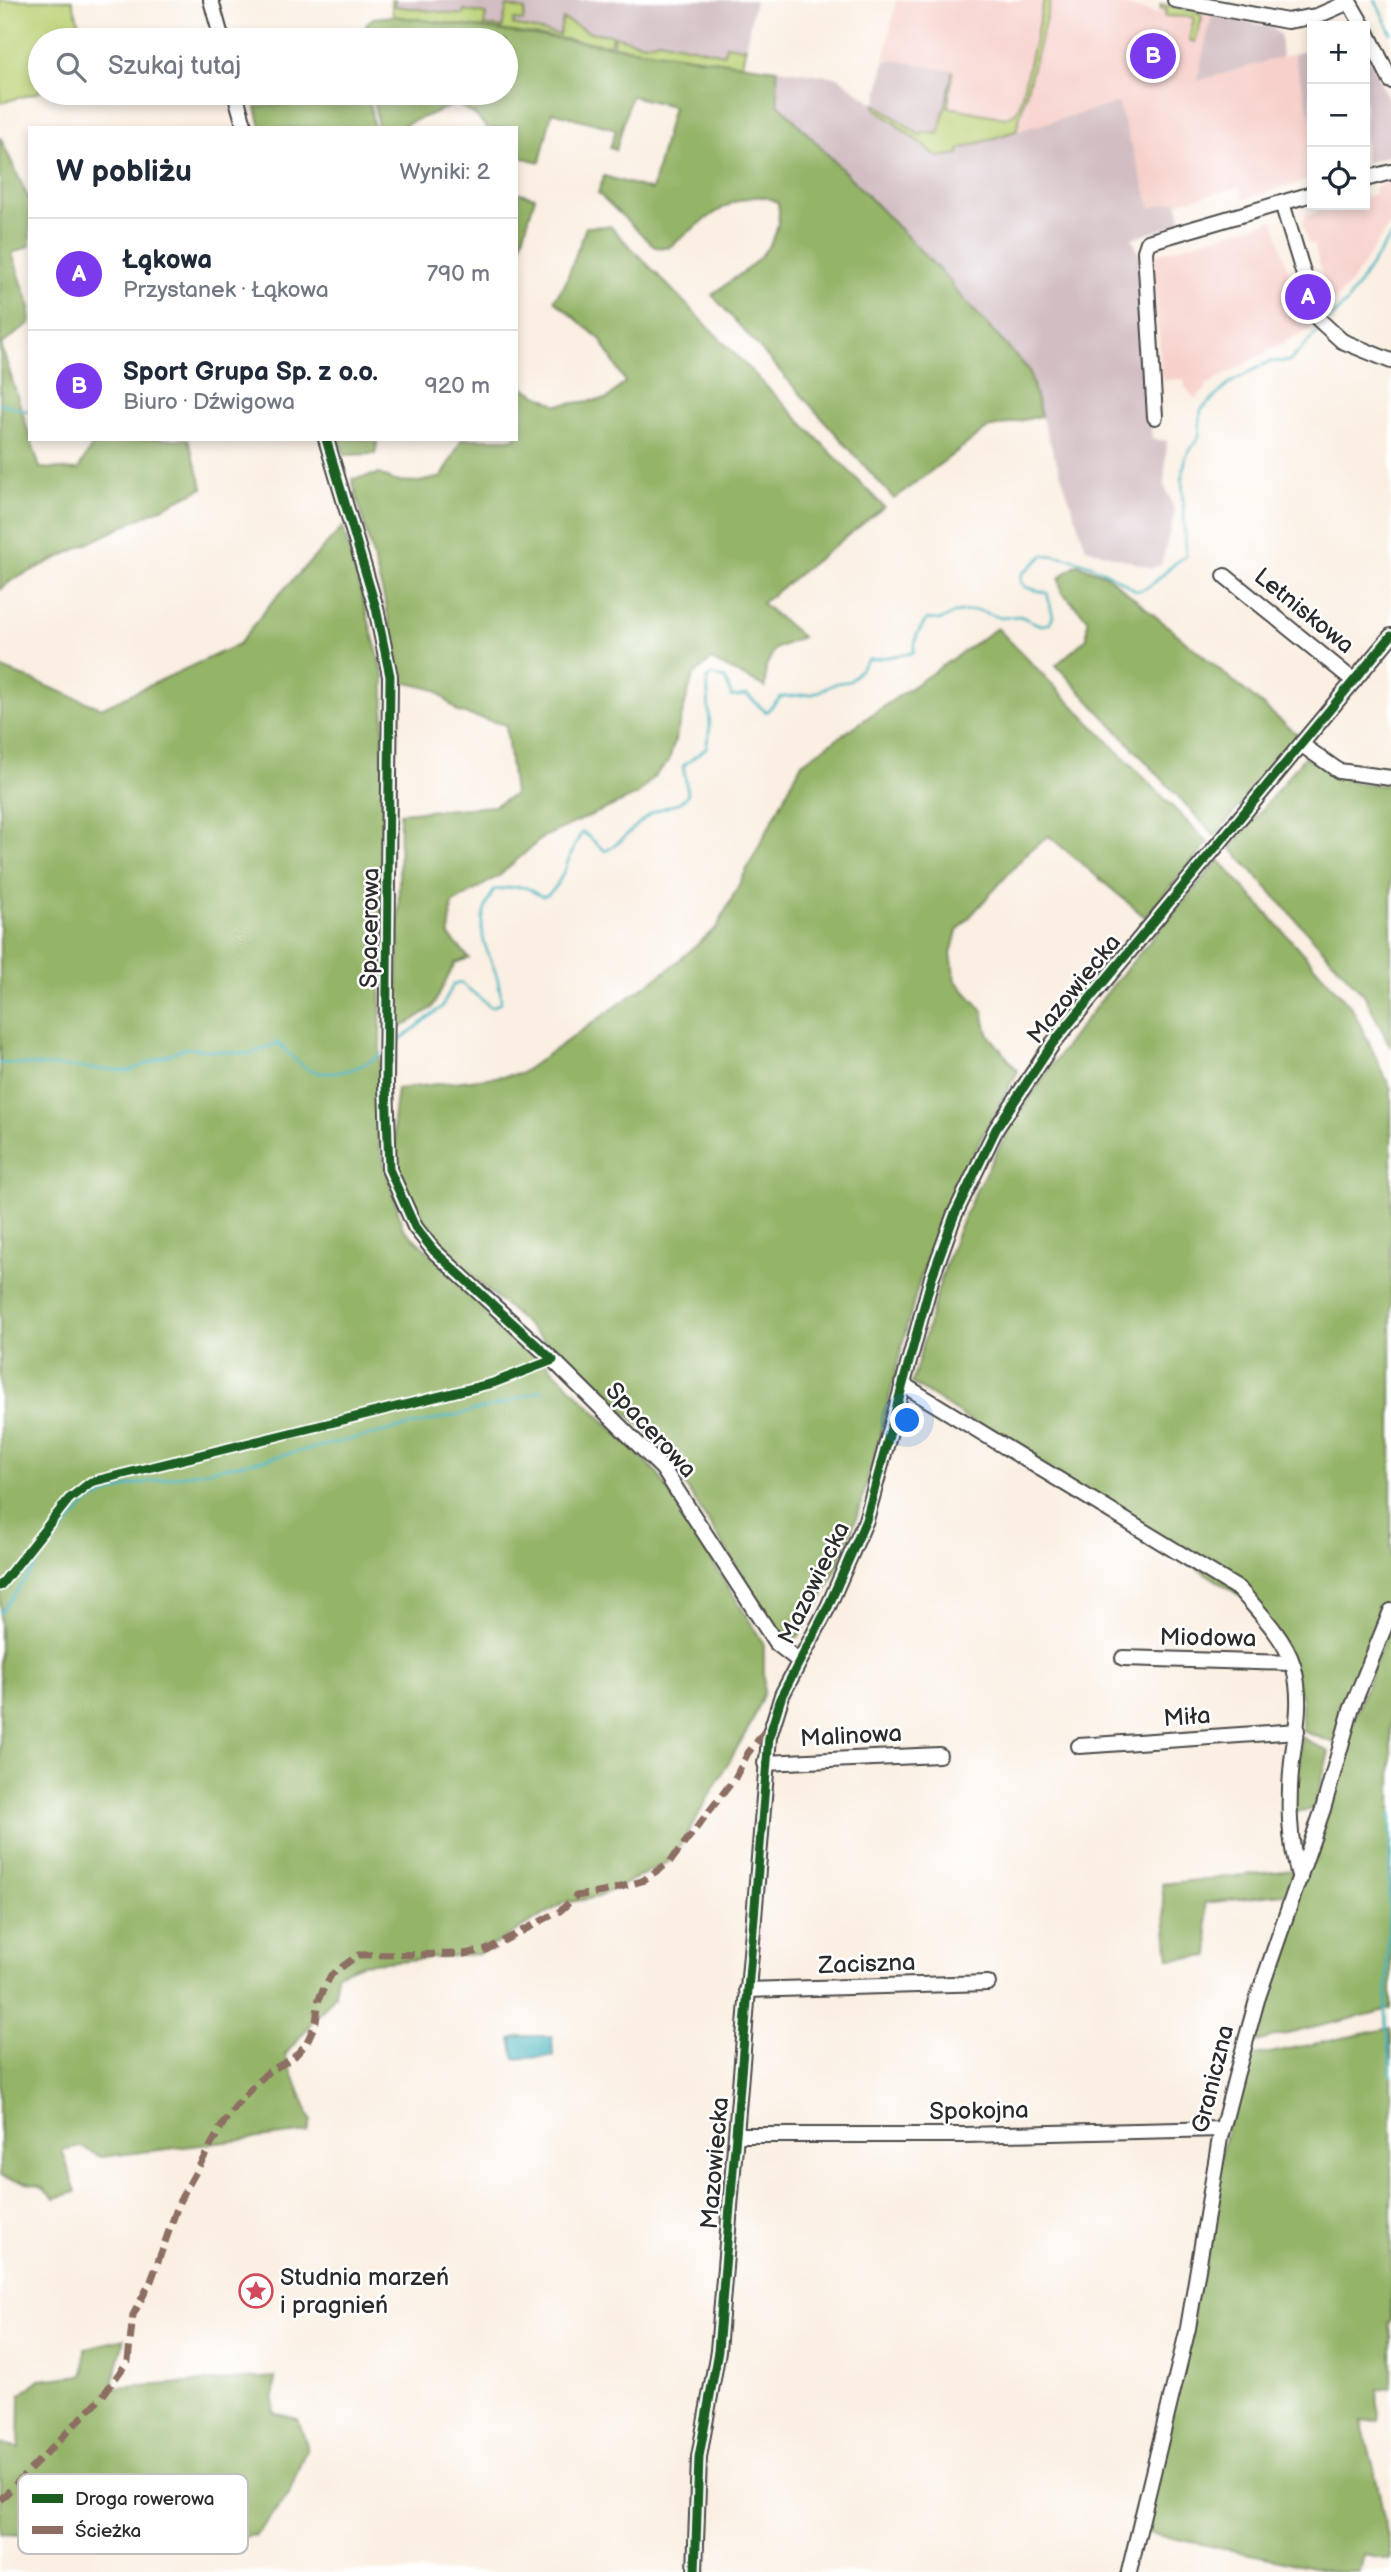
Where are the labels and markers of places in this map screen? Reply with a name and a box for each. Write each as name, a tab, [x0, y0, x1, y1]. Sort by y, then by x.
pin: B	[1130, 30, 1176, 82]
pin: A	[1285, 271, 1331, 323]
place label: Studnia marzeń i pragnień	[280, 2263, 449, 2320]
place icon: Studnia marzeń i pragnień	[237, 2272, 275, 2310]

